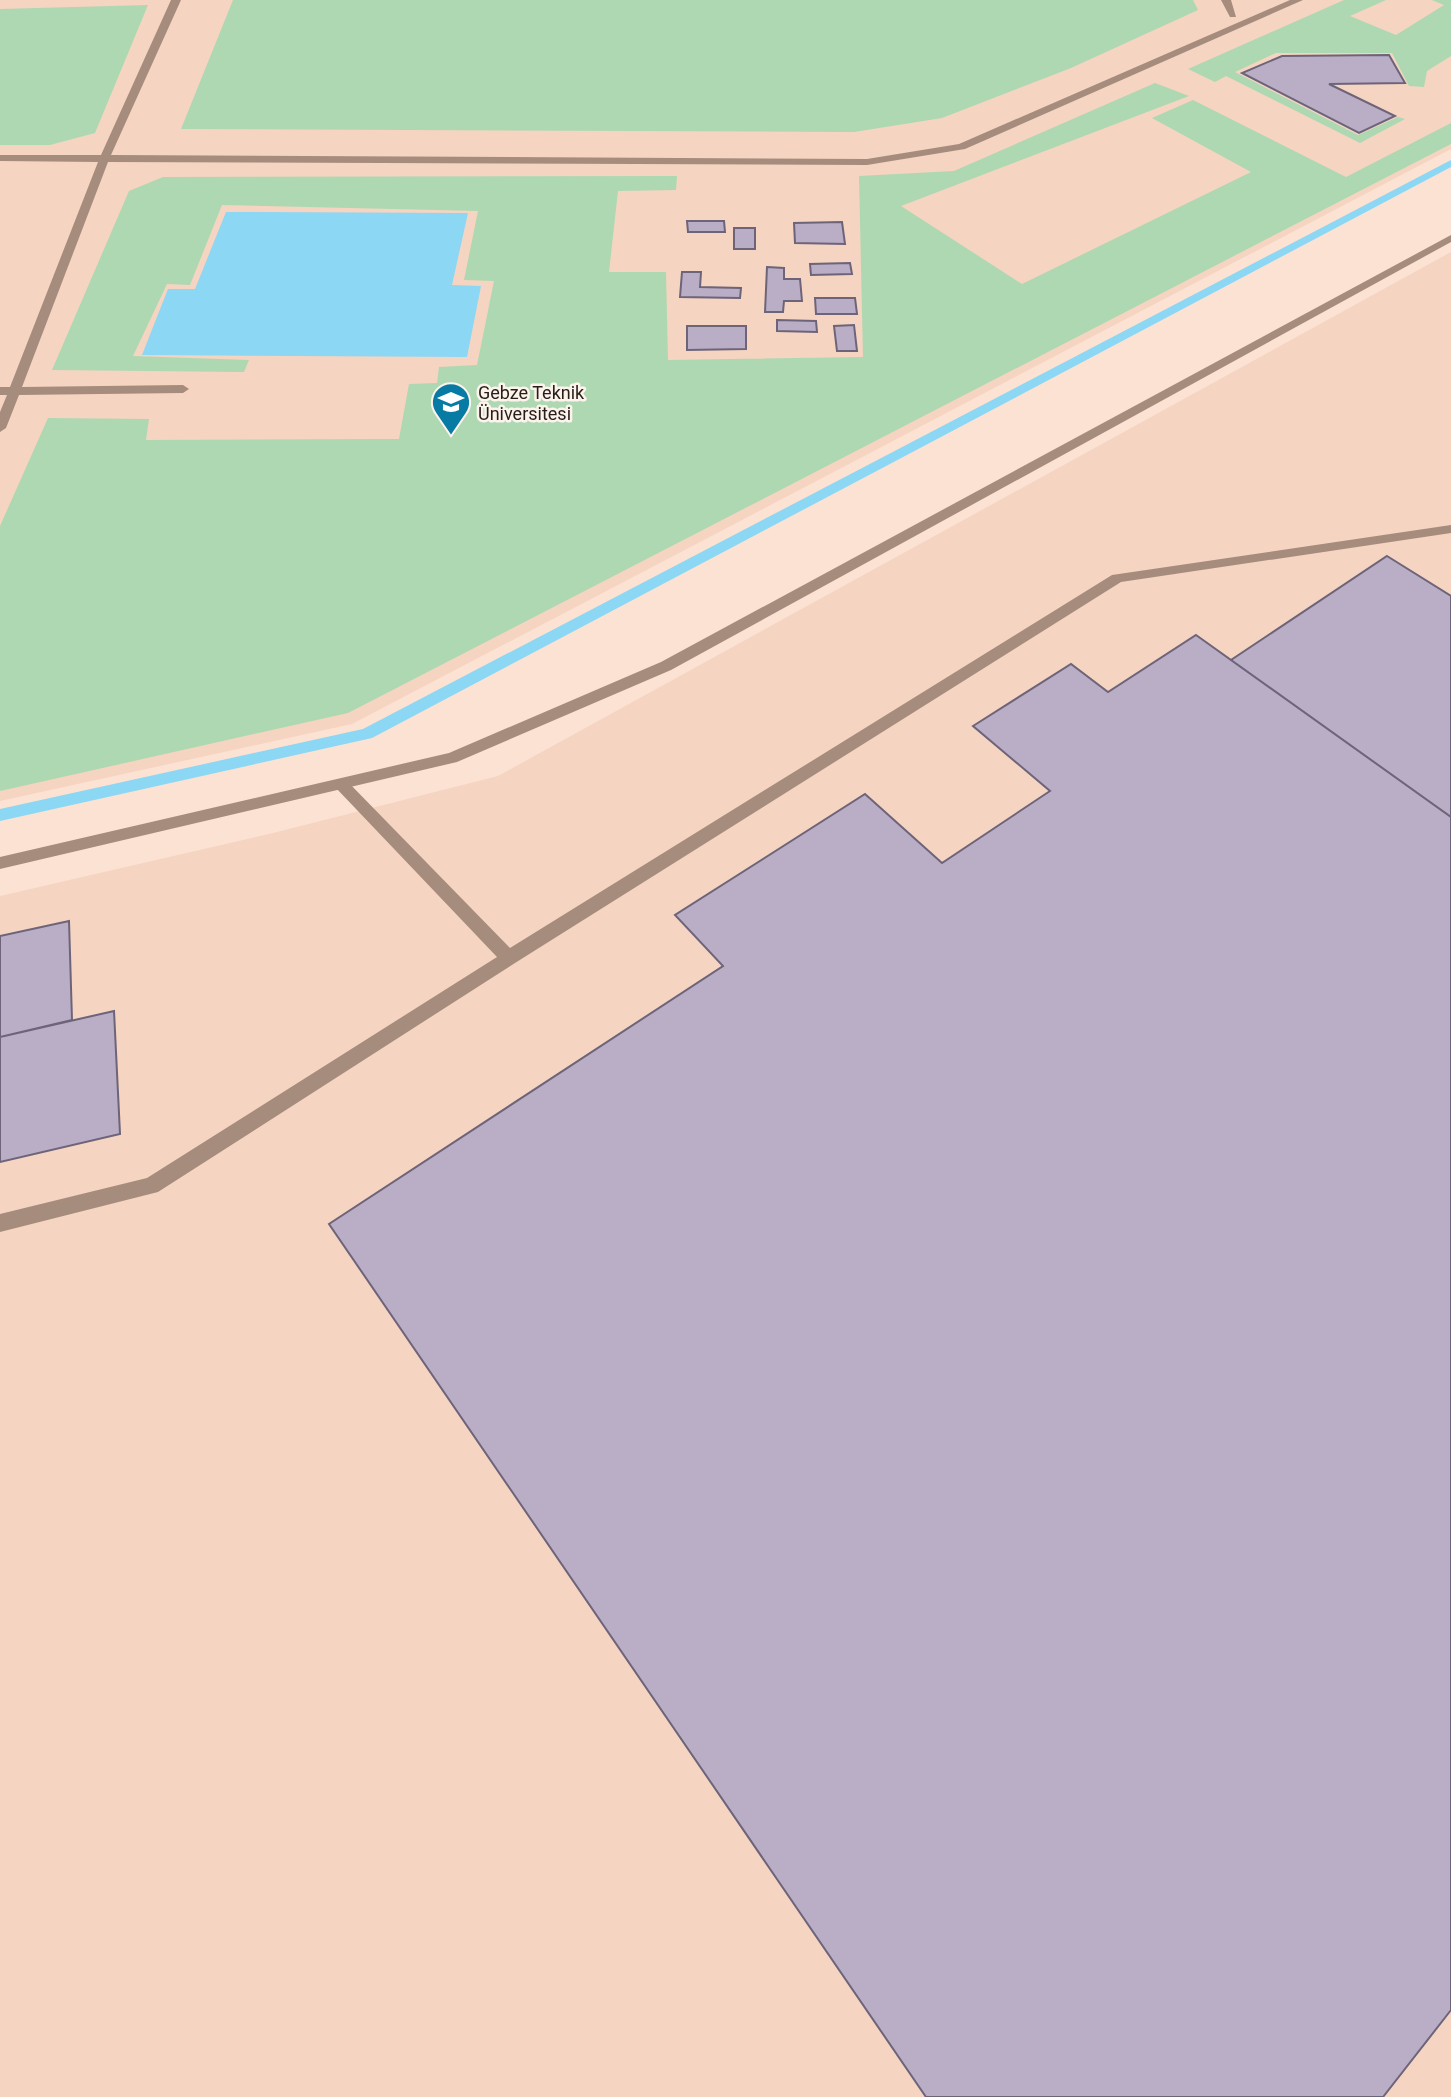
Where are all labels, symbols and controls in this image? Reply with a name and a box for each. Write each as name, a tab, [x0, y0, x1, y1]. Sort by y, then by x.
school or university icon: Gebze Teknik Üniversitesi	[430, 381, 472, 436]
place label: Gebze Teknik Üniversitesi	[478, 382, 585, 424]

